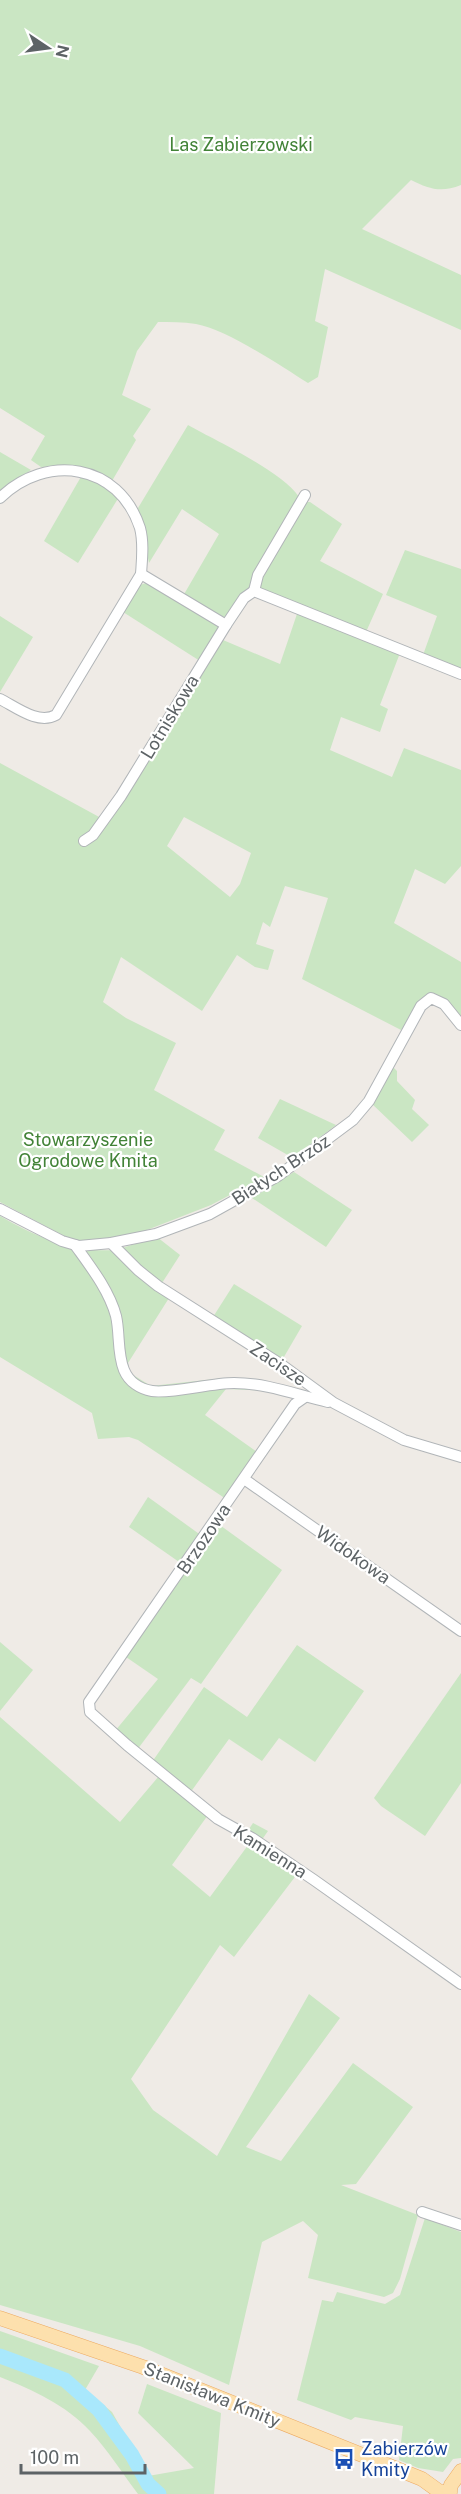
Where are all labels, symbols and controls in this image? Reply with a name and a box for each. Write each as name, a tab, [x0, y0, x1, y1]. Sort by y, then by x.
north arrow	[18, 18, 78, 78]
text: N	[51, 43, 73, 59]
park label: Las Zabierzowski	[169, 134, 313, 155]
street label: Lotniskowa	[136, 671, 203, 763]
park label: Stowarzyszenie Ogrodowe Kmita	[18, 1129, 158, 1171]
street label: Białych Brzóz	[228, 1130, 334, 1209]
street label: Zacisze	[246, 1337, 310, 1390]
street label: Brzozowa	[172, 1500, 235, 1578]
street label: Widokowa	[312, 1521, 395, 1588]
street label: Kamienna	[230, 1821, 311, 1882]
street label: Stanisława Kmity	[141, 2358, 284, 2432]
scale bar	[21, 2437, 146, 2475]
place label: Zabierzów Kmity	[361, 2438, 448, 2480]
text: 100 m	[30, 2447, 79, 2468]
bus stop icon: Zabierzów Kmity	[332, 2447, 356, 2471]

